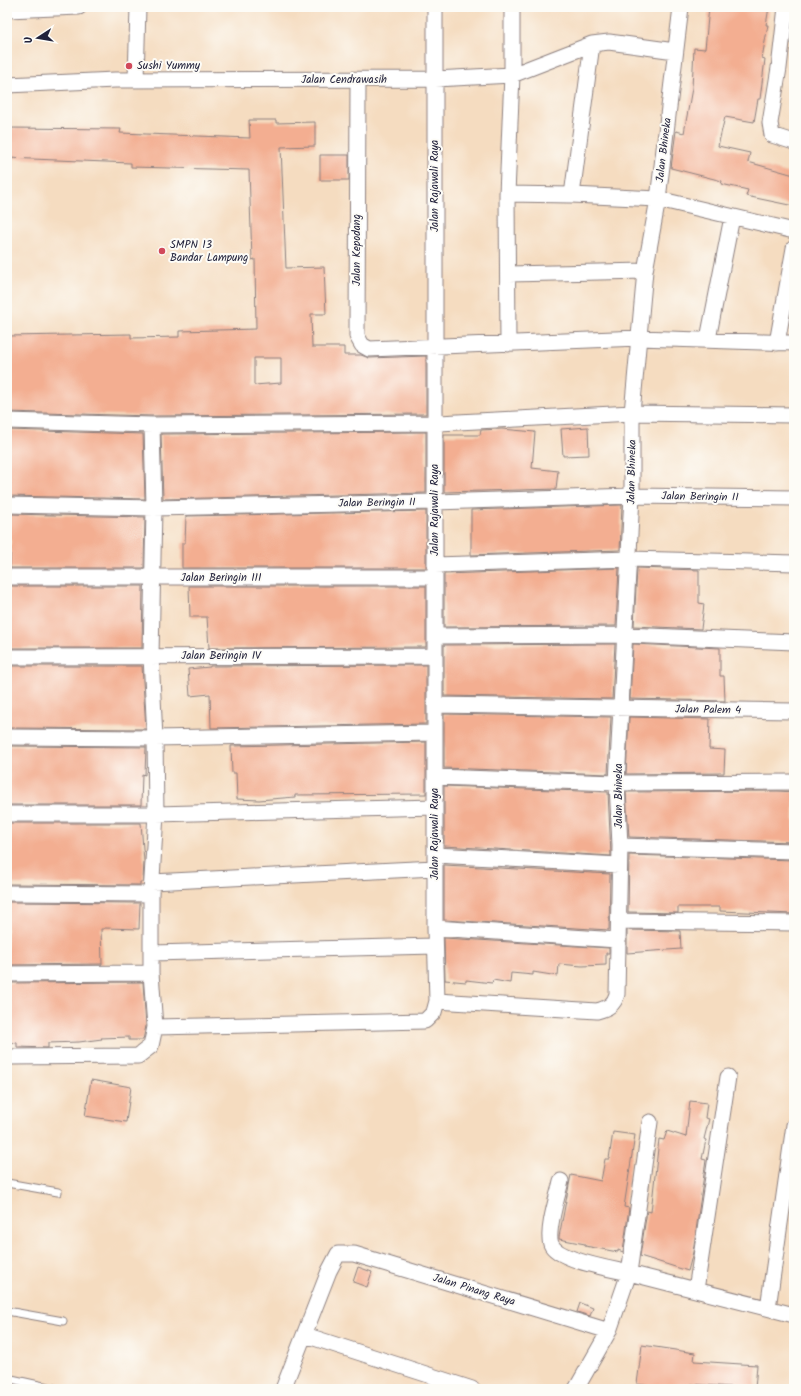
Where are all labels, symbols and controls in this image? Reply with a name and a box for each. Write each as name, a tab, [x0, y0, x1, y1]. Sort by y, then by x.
north arrow	[18, 18, 58, 58]
text: U	[20, 34, 39, 45]
place label: Sushi Yummy	[137, 57, 201, 75]
marker: Sushi Yummy	[124, 61, 134, 71]
street label: Jalan Cendrawasih	[301, 71, 387, 89]
street label: Jalan Bhineka	[651, 117, 677, 183]
street label: Jalan Rajawali Raya	[426, 140, 444, 232]
street label: Jalan Kepodang	[348, 214, 366, 286]
place label: SMPN 13 Bandar Lampung	[170, 236, 248, 267]
marker: SMPN 13 Bandar Lampung	[157, 246, 167, 256]
street label: Jalan Bhineka	[622, 439, 642, 505]
street label: Jalan Rajawali Raya	[426, 464, 444, 556]
street label: Jalan Beringin II	[661, 487, 739, 507]
street label: Jalan Beringin II	[338, 493, 416, 513]
street label: Jalan Beringin III	[181, 569, 261, 587]
street label: Jalan Beringin IV	[181, 647, 262, 665]
street label: Jalan Palem 4	[675, 700, 741, 720]
street label: Jalan Bhineka	[610, 763, 628, 829]
street label: Jalan Rajawali Raya	[426, 788, 444, 880]
street label: Jalan Pinang Raya	[431, 1269, 517, 1311]

